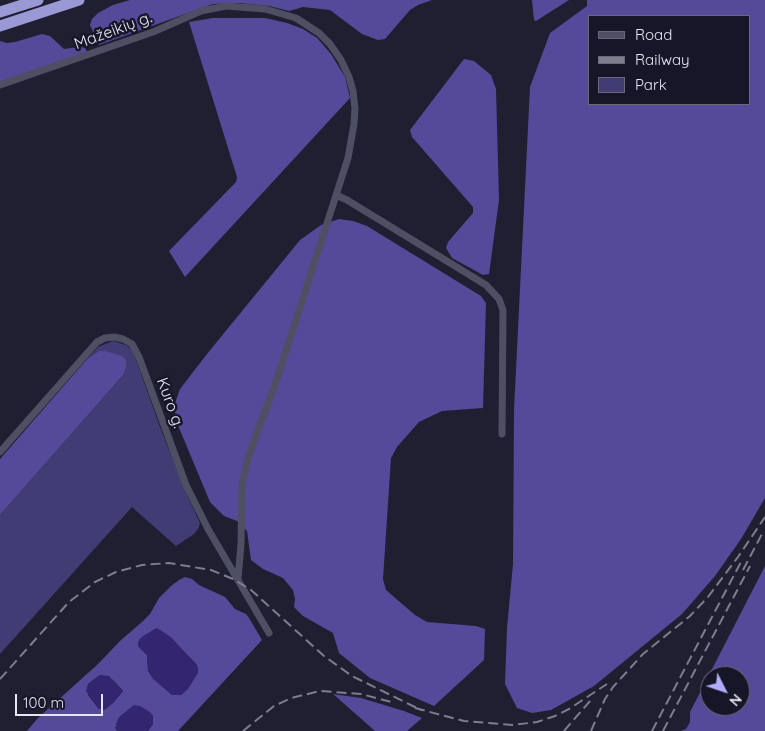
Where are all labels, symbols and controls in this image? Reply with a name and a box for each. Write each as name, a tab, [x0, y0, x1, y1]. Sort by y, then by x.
street label: Mažeikių g.	[71, 8, 155, 54]
legend	[588, 15, 750, 105]
text: Road	[635, 25, 672, 44]
text: Railway	[635, 50, 690, 69]
text: Park	[635, 75, 667, 94]
street label: Kuro g.	[152, 375, 188, 431]
north arrow	[700, 666, 750, 716]
scale bar	[18, 684, 105, 716]
text: N	[725, 690, 746, 710]
text: 100 m	[23, 693, 64, 712]

